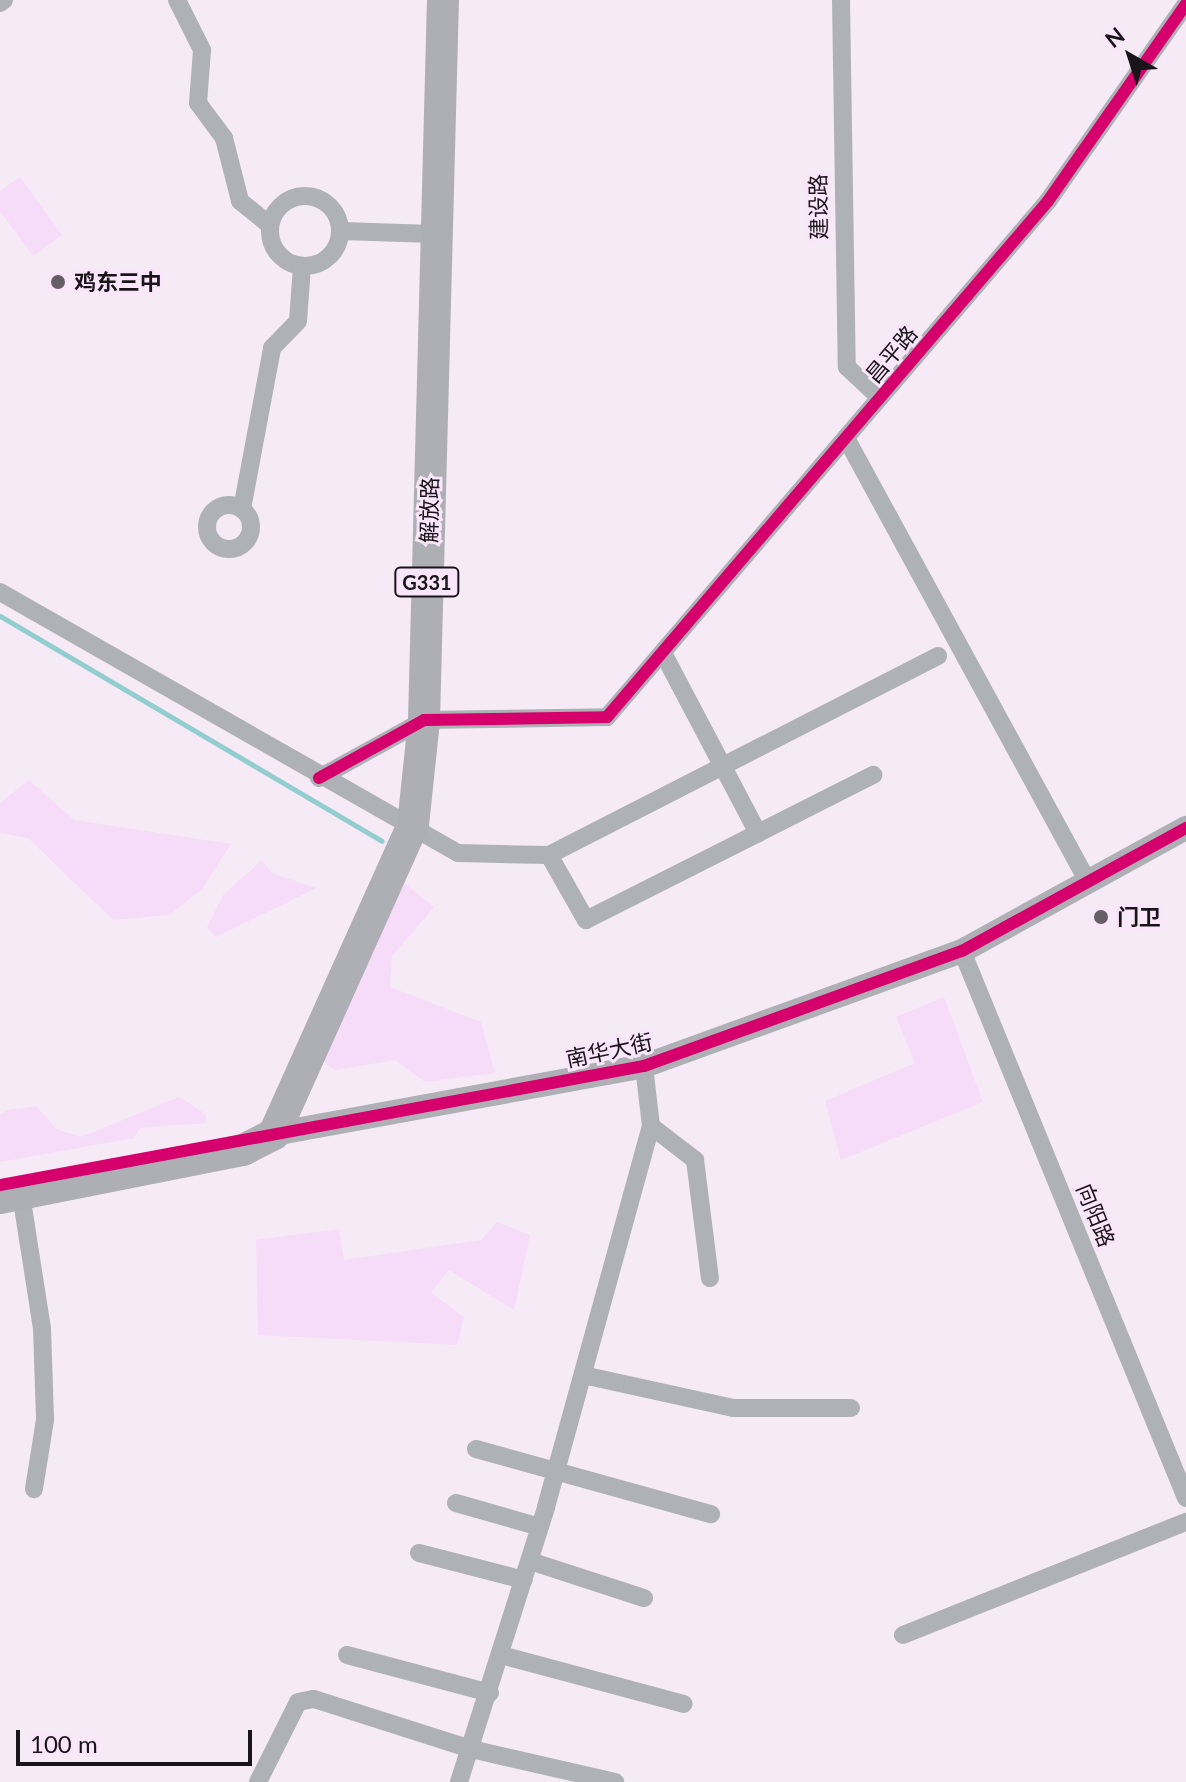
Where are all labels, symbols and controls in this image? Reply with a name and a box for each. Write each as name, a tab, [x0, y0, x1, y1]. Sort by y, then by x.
north arrow	[1090, 16, 1170, 96]
text: N	[1099, 21, 1130, 53]
street label: 建设路	[804, 174, 832, 240]
place label: 鸡东三中	[74, 269, 162, 295]
marker: 鸡东三中	[49, 273, 67, 291]
street label: 昌平路	[860, 320, 922, 388]
street label: 解放路	[415, 477, 443, 543]
road number: G331	[393, 566, 461, 598]
place label: 门卫	[1117, 904, 1161, 930]
marker: 门卫	[1092, 908, 1110, 926]
street label: 南华大街	[563, 1028, 655, 1072]
street label: 向阳路	[1071, 1179, 1121, 1251]
scale bar	[20, 1714, 256, 1764]
text: 100 m	[30, 1729, 98, 1758]

